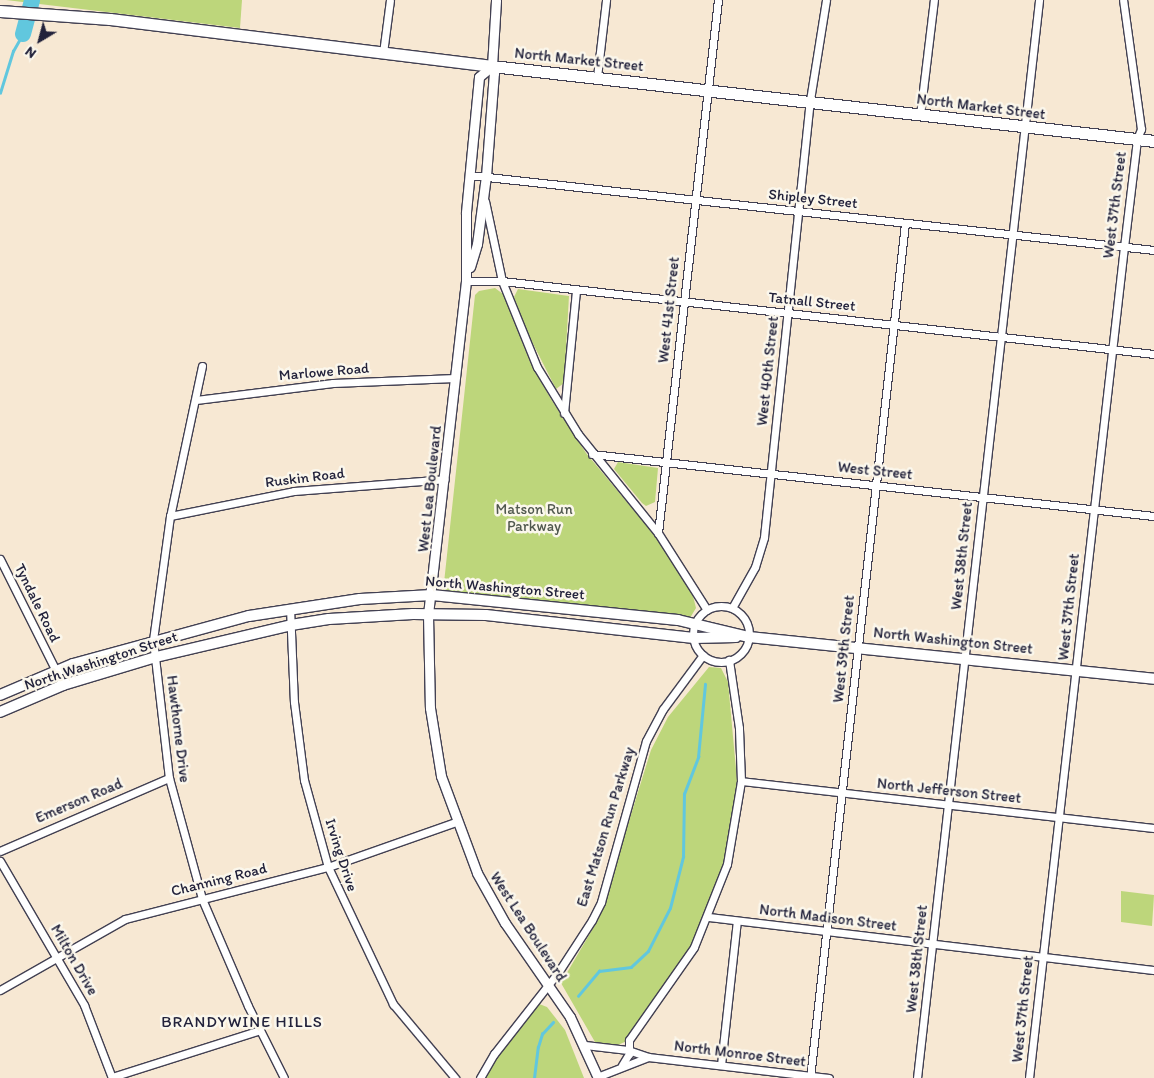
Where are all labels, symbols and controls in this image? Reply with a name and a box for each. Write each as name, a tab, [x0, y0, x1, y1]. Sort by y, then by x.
north arrow	[15, 15, 65, 65]
text: N	[22, 43, 40, 62]
street label: North Market Street	[514, 44, 644, 76]
street label: North Market Street	[916, 90, 1046, 124]
street label: West 37th Street	[1100, 151, 1130, 259]
street label: Shipley Street	[768, 185, 858, 213]
street label: West 41st Street	[654, 256, 684, 364]
street label: Tatnall Street	[768, 288, 856, 316]
street label: West 40th Street	[753, 316, 783, 426]
street label: Marlowe Road	[278, 359, 370, 385]
street label: West Lea Boulevard	[414, 425, 446, 553]
street label: West Street	[837, 458, 913, 484]
street label: Ruskin Road	[264, 464, 346, 492]
park label: Matson Run Parkway	[495, 500, 573, 535]
street label: West 38th Street	[947, 501, 977, 611]
street label: West 37th Street	[1054, 553, 1084, 661]
street label: Tyndale Road	[10, 561, 64, 645]
street label: North Washington Street	[425, 572, 585, 604]
street label: West 39th Street	[829, 595, 859, 703]
street label: North Washington Street	[873, 624, 1033, 658]
street label: North Washington Street	[22, 628, 180, 694]
street label: Hawthorne Drive	[162, 674, 194, 784]
street label: East Matson Run Parkway	[573, 745, 639, 909]
street label: North Jefferson Street	[876, 774, 1022, 808]
street label: Emerson Road	[33, 775, 125, 827]
street label: Irving Drive	[321, 816, 361, 894]
street label: Channing Road	[169, 859, 269, 901]
street label: West Lea Boulevard	[486, 869, 570, 985]
street label: North Madison Street	[758, 901, 898, 935]
street label: West 38th Street	[902, 904, 932, 1014]
street label: Milton Drive	[47, 921, 101, 999]
street label: West 37th Street	[1008, 955, 1038, 1063]
district label: BRANDYWINE HILLS	[160, 1012, 324, 1032]
street label: North Monroe Street	[673, 1037, 807, 1071]

